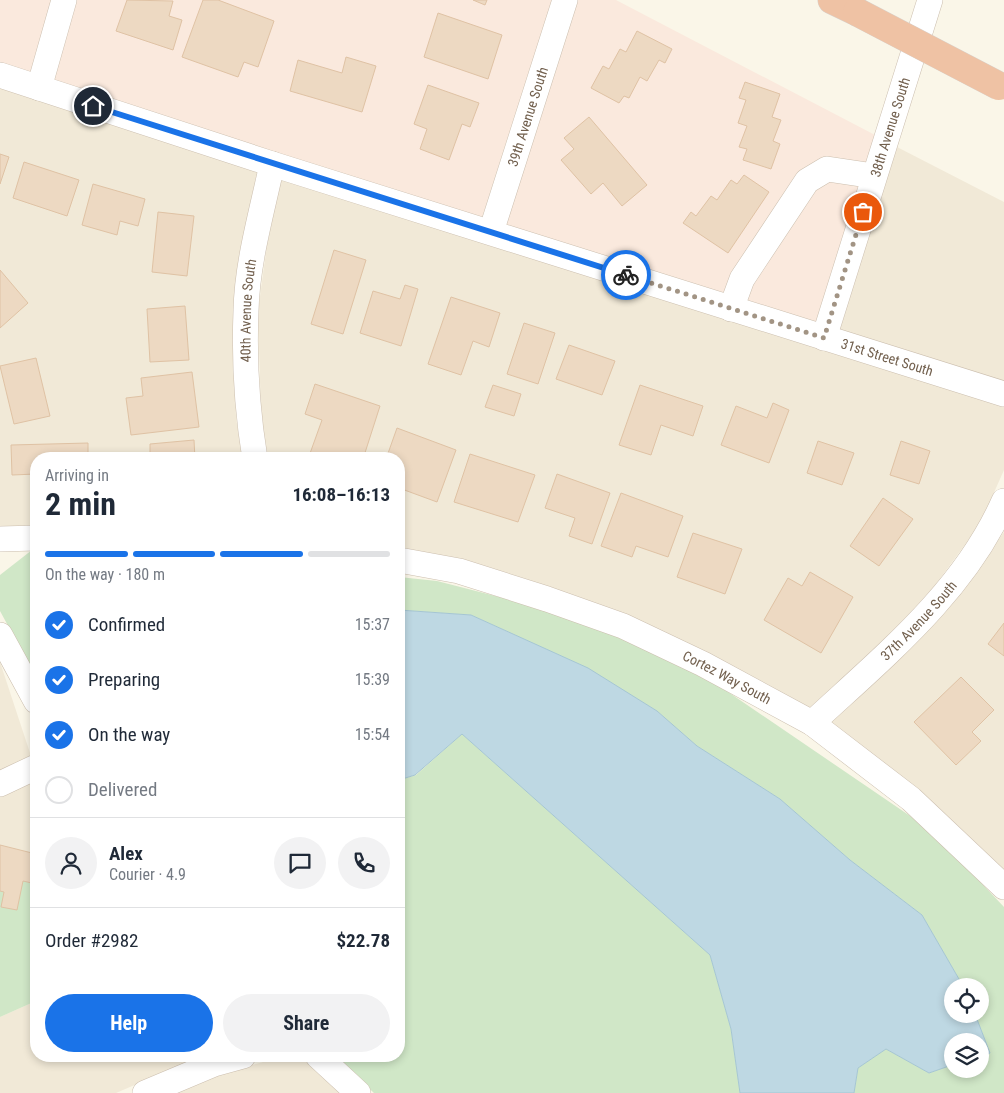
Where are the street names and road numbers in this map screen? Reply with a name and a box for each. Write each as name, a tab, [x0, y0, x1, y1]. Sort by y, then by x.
street label: 39th Avenue South	[504, 65, 551, 168]
street label: 38th Avenue South	[867, 75, 913, 179]
street label: 40th Avenue South	[237, 258, 259, 362]
street label: 31st Street South	[839, 335, 935, 379]
street label: 37th Avenue South	[877, 577, 960, 664]
street label: Cortez Way South	[680, 648, 774, 707]

